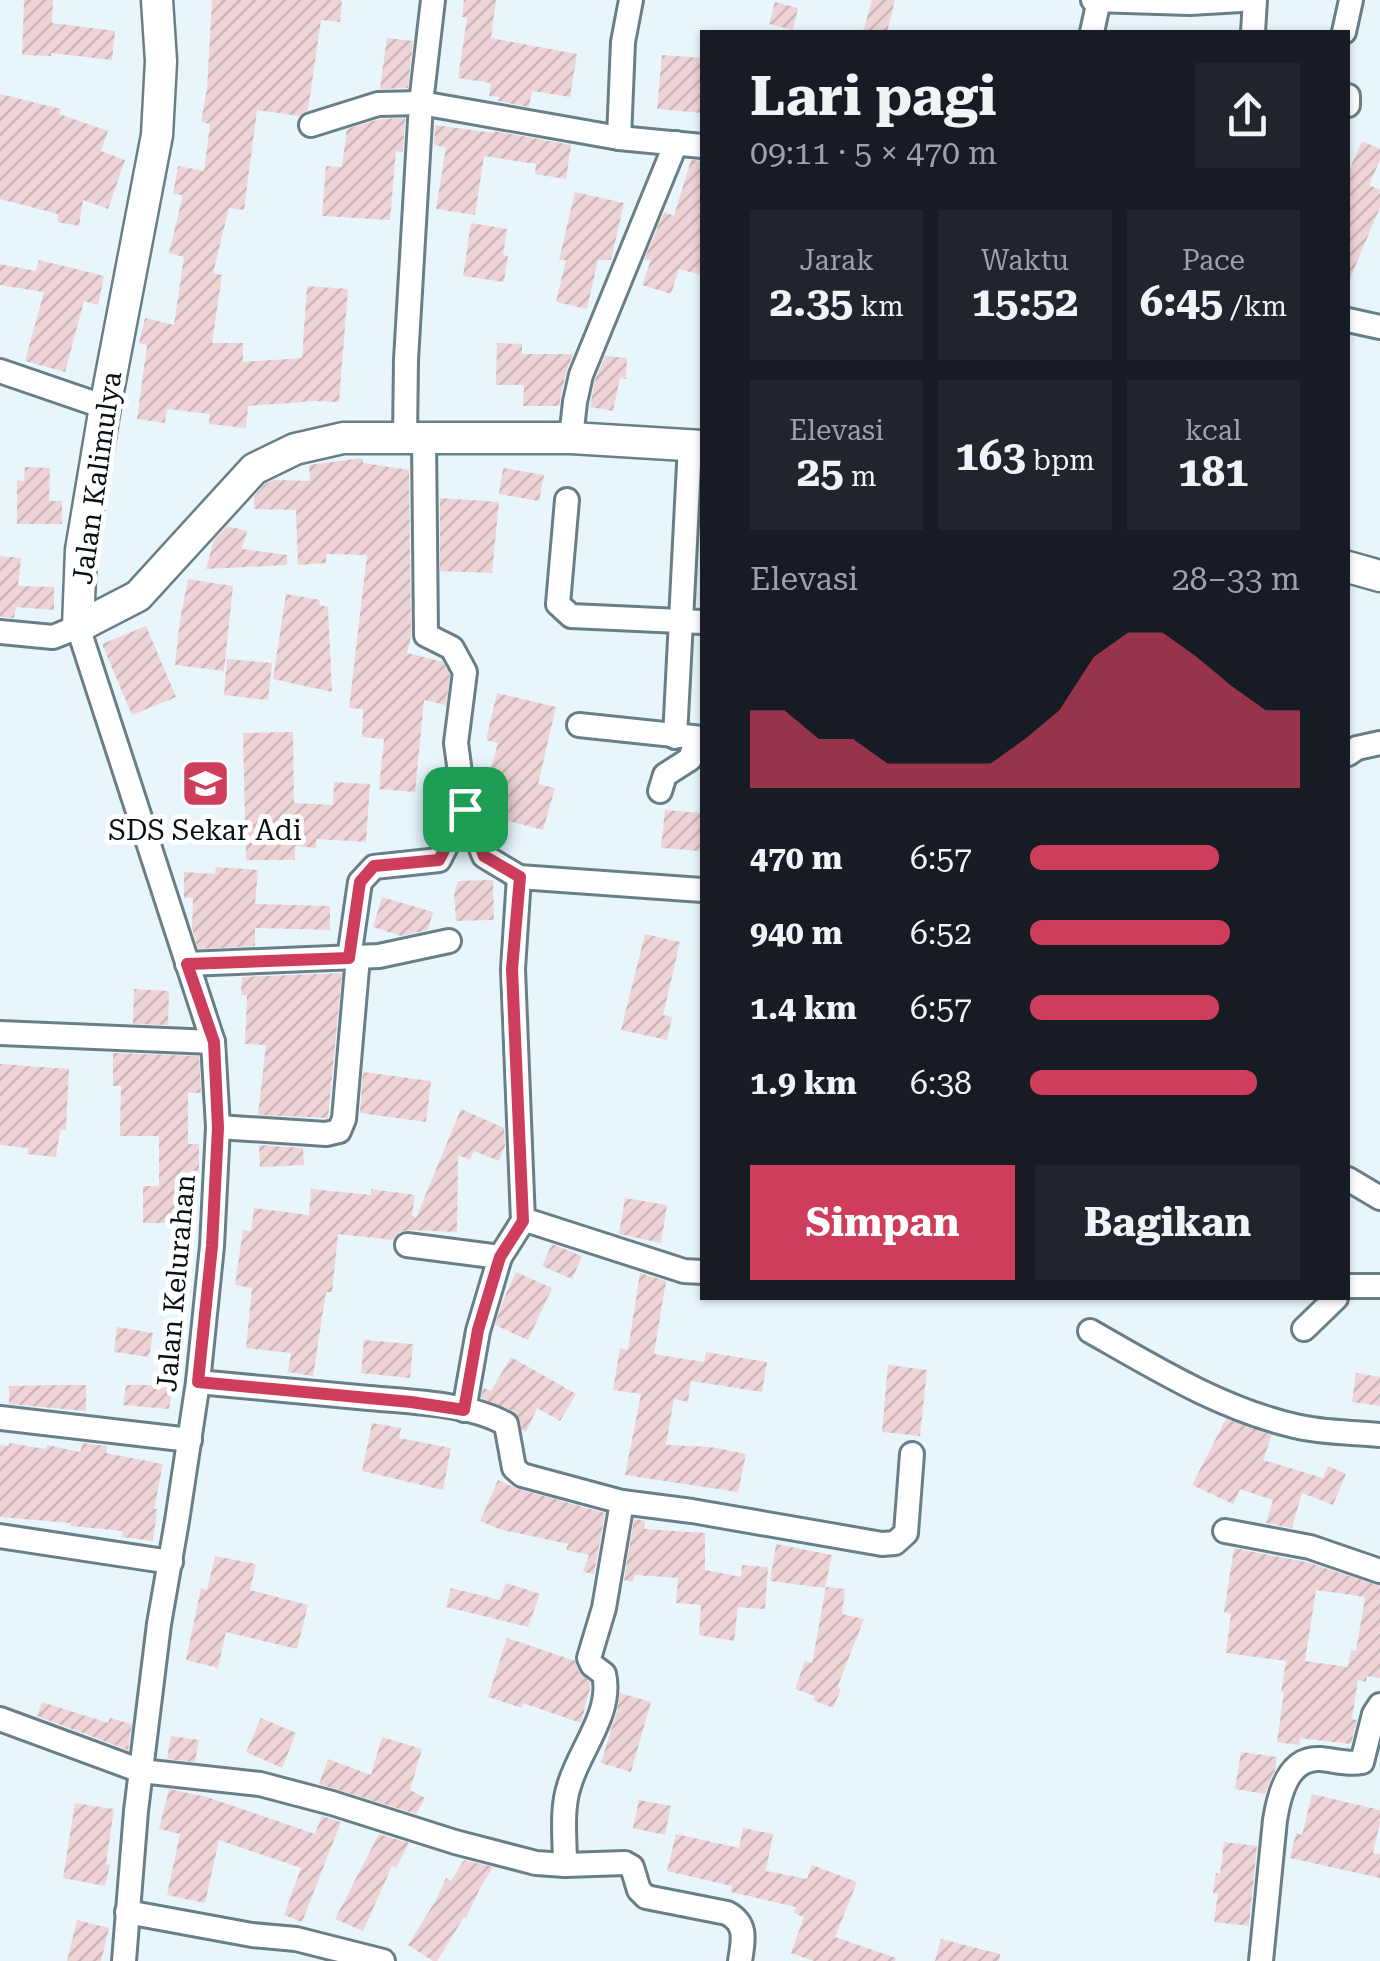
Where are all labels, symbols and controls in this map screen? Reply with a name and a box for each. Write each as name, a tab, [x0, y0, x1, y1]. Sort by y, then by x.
button: share	[1195, 63, 1300, 168]
text: Lari pagi	[750, 64, 997, 128]
text: 09:11 · 5 × 470 m	[750, 134, 997, 172]
text: Jarak	[799, 244, 874, 277]
text: Waktu	[981, 244, 1069, 277]
text: Pace	[1182, 244, 1245, 277]
text: 2.35	[770, 277, 853, 326]
text: 15:52	[971, 277, 1079, 326]
text: 6:45	[1140, 277, 1223, 326]
text: km	[853, 290, 904, 323]
text: /km	[1223, 290, 1287, 323]
street label: Jalan Kalimulya	[66, 369, 128, 587]
text: Elevasi	[789, 414, 884, 447]
text: kcal	[1185, 414, 1242, 447]
text: 163	[955, 431, 1026, 480]
text: bpm	[1026, 444, 1095, 477]
text: 25	[797, 447, 844, 496]
text: 181	[1178, 447, 1249, 496]
text: m	[844, 460, 877, 493]
text: Elevasi	[750, 560, 858, 598]
text: 28–33 m	[1172, 560, 1300, 598]
school or university icon: SDS Sekar Adi	[179, 757, 231, 809]
pin	[423, 767, 508, 852]
icon: arrive	[438, 782, 493, 837]
place label: SDS Sekar Adi	[108, 814, 302, 847]
text: 470 m	[750, 839, 843, 877]
text: 6:57	[910, 839, 972, 877]
text: 940 m	[750, 914, 843, 952]
text: 6:52	[910, 914, 972, 952]
text: 1.4 km	[750, 989, 857, 1027]
text: 6:57	[910, 989, 972, 1027]
text: 1.9 km	[750, 1064, 857, 1102]
text: 6:38	[910, 1064, 972, 1102]
button: Simpan	[750, 1165, 1015, 1280]
button: Bagikan	[1035, 1165, 1300, 1280]
street label: Jalan Kelurahan	[150, 1173, 202, 1393]

